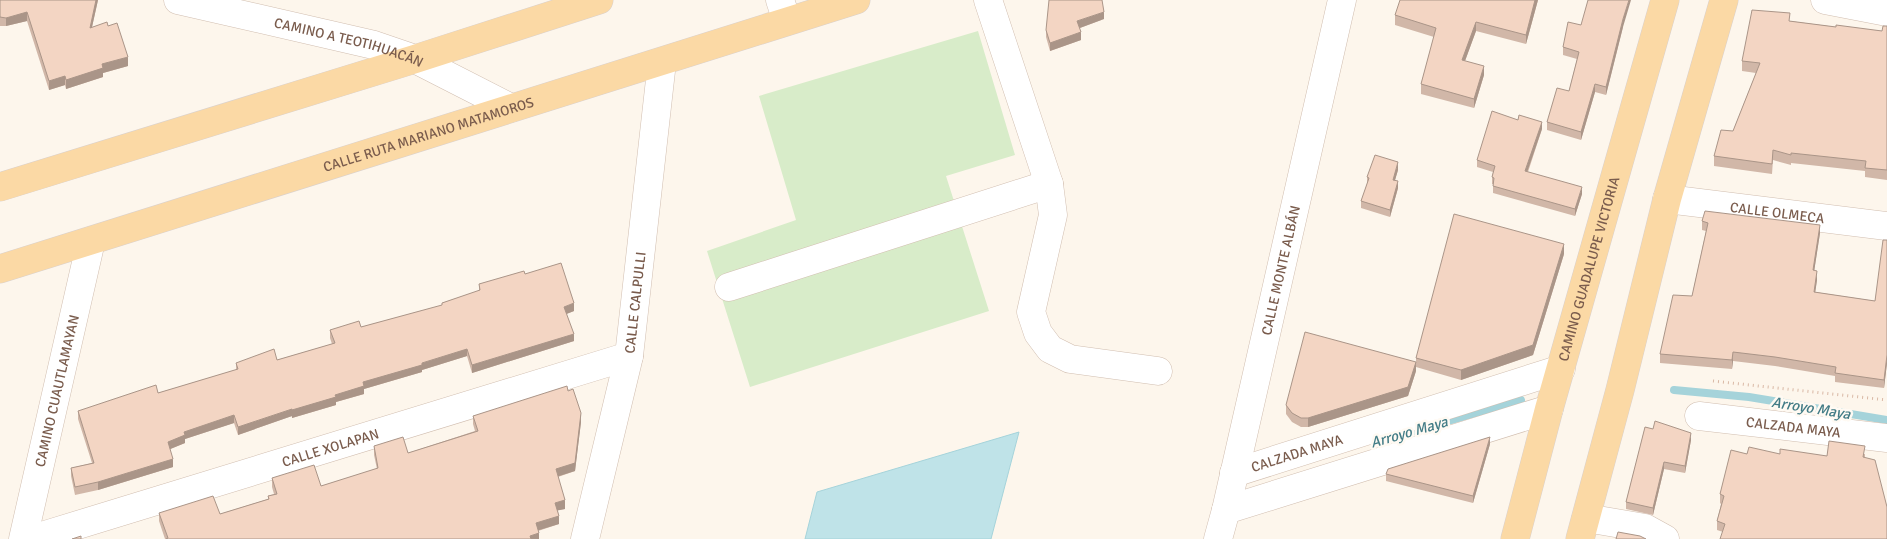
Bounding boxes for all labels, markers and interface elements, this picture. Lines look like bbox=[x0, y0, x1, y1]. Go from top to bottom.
street label: CAMINO A TEOTIHUACÁN bbox=[273, 14, 426, 70]
street label: CALLE RUTA MARIANO MATAMOROS bbox=[321, 93, 536, 175]
street label: CAMINO GUADALUPE VICTORIA bbox=[1554, 174, 1623, 363]
street label: CALLE OLMECA bbox=[1729, 198, 1826, 227]
street label: CALLE MONTE ALBÁN bbox=[1258, 204, 1304, 337]
street label: CALLE CALPULLI bbox=[621, 251, 649, 354]
street label: CAMINO CUAUTLAMAYAN bbox=[31, 313, 82, 469]
water label: Arroyo Maya bbox=[1770, 393, 1852, 423]
water label: Arroyo Maya bbox=[1368, 412, 1450, 452]
street label: CALZADA MAYA bbox=[1745, 413, 1842, 441]
street label: CALLE XOLAPAN bbox=[280, 425, 381, 470]
street label: CALZADA MAYA bbox=[1249, 430, 1345, 476]

